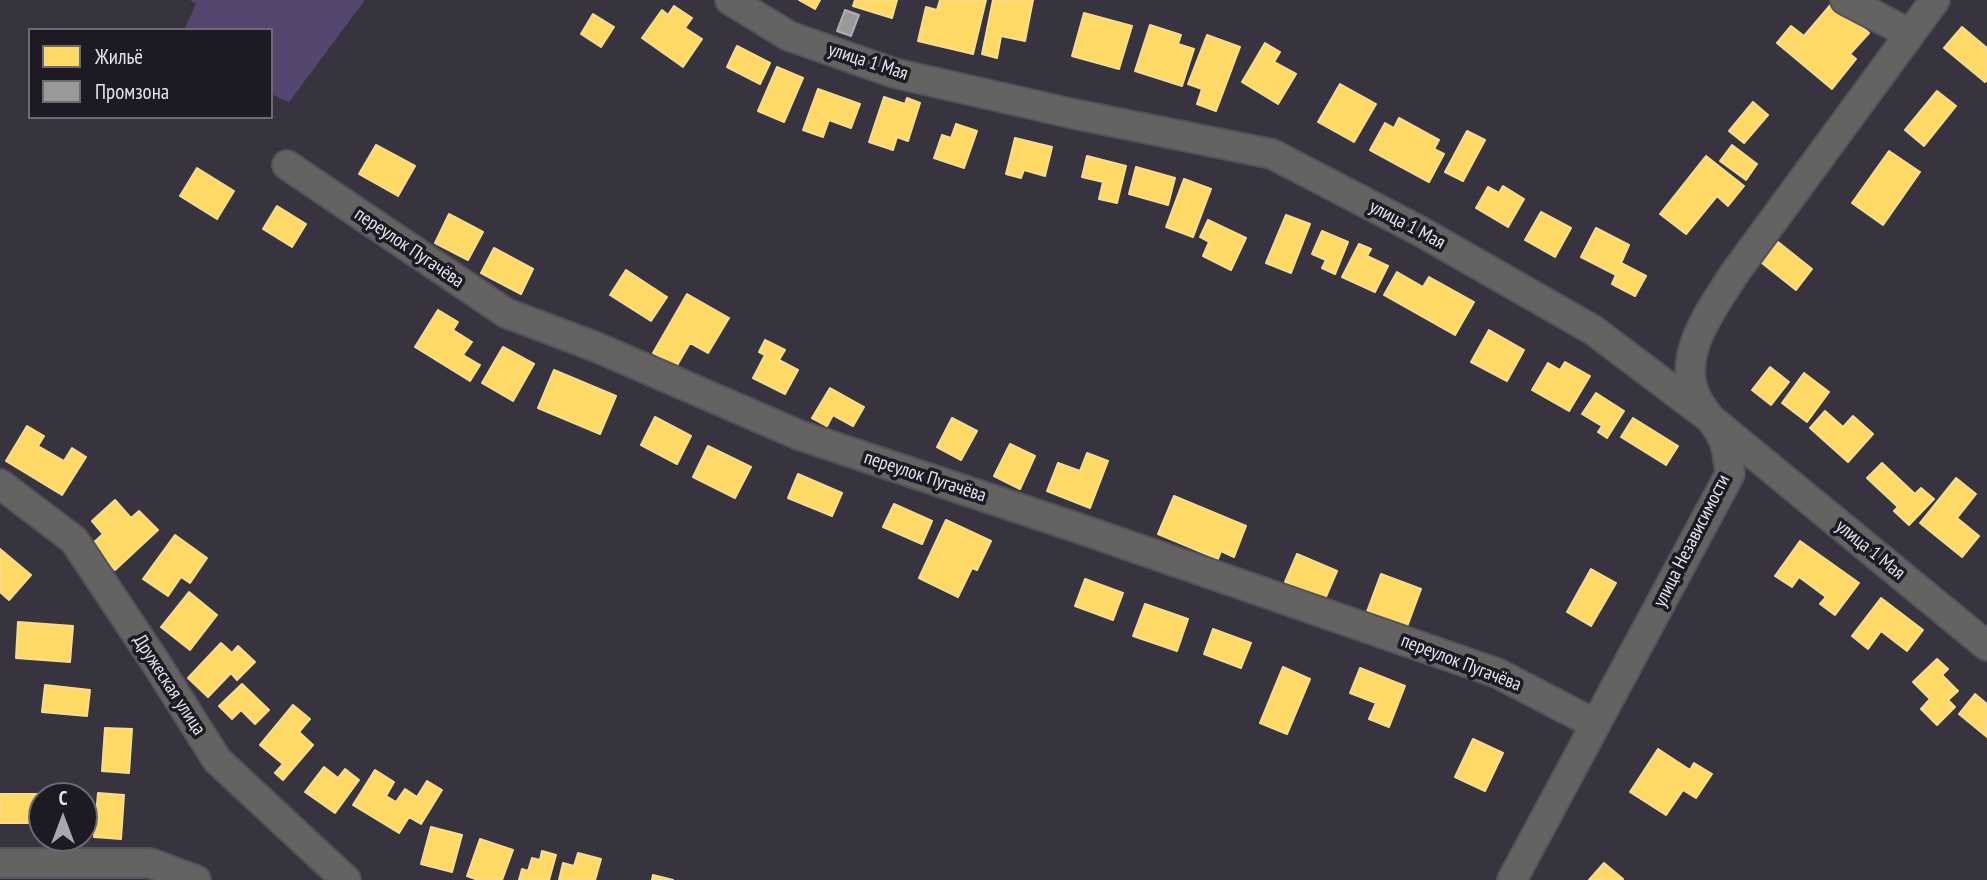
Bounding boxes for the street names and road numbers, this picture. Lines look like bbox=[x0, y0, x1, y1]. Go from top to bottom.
street label: улица 1 Мая bbox=[825, 38, 911, 86]
street label: улица 1 Мая bbox=[1365, 196, 1449, 254]
street label: переулок Пугачёва bbox=[350, 203, 468, 293]
street label: переулок Пугачёва bbox=[861, 447, 989, 507]
street label: улица Независимости bbox=[1649, 471, 1735, 611]
street label: улица 1 Мая bbox=[1831, 515, 1909, 585]
street label: Дружеская улица bbox=[128, 630, 210, 740]
street label: переулок Пугачёва bbox=[1398, 630, 1524, 696]

